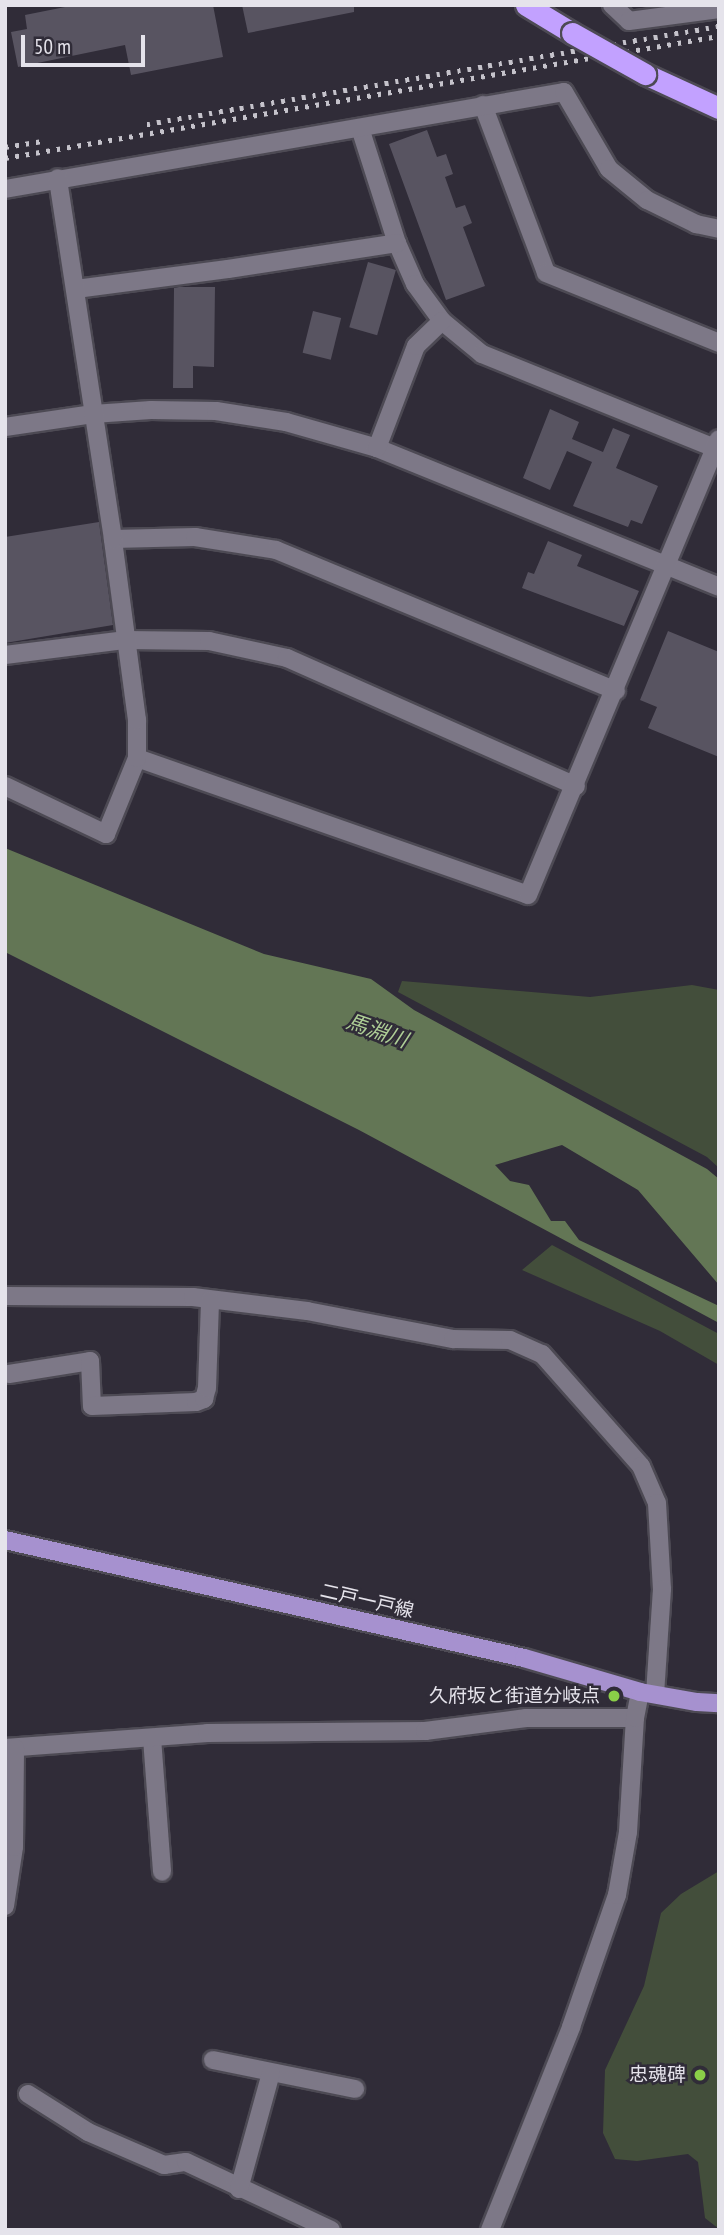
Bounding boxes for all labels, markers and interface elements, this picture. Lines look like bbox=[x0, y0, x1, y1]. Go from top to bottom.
scale bar bbox=[24, 21, 149, 65]
text: 50 m bbox=[34, 33, 71, 60]
water label: 馬淵川 bbox=[343, 1009, 411, 1053]
street label: 二戸一戸線 bbox=[318, 1579, 416, 1623]
place label: 久府坂と街道分岐点 bbox=[429, 1685, 600, 1707]
marker: 久府坂と街道分岐点 bbox=[606, 1688, 622, 1704]
place label: 忠魂碑 bbox=[629, 2064, 686, 2086]
marker: 忠魂碑 bbox=[692, 2067, 708, 2083]

